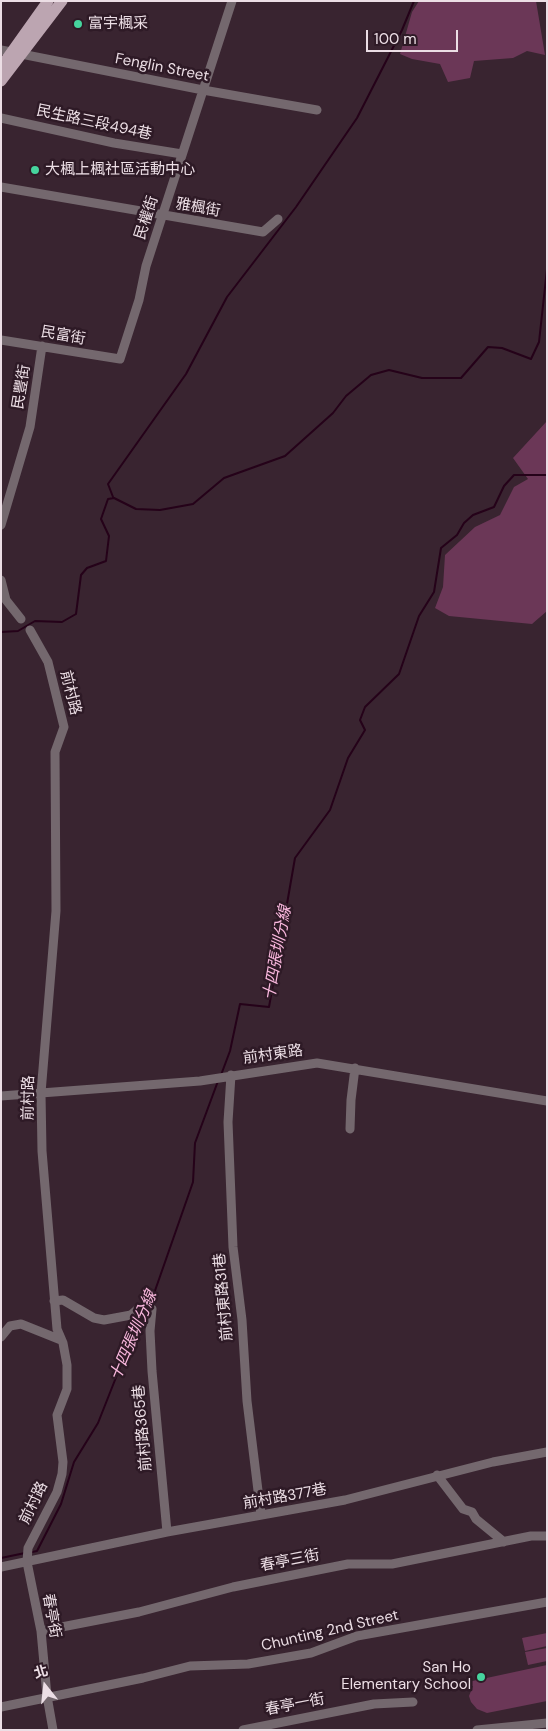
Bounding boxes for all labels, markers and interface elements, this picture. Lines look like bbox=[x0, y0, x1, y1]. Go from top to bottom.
place label: 富宇楓采 bbox=[88, 15, 148, 33]
marker: 富宇楓采 bbox=[72, 18, 84, 30]
scale bar bbox=[368, 20, 460, 52]
text: 100 m bbox=[374, 29, 417, 49]
street label: Fenglin Street bbox=[114, 50, 210, 86]
street label: 民生路三段494巷 bbox=[35, 102, 153, 144]
place label: 大楓上楓社區活動中心 bbox=[45, 161, 195, 179]
marker: 大楓上楓社區活動中心 bbox=[29, 164, 41, 176]
street label: 民權街 bbox=[131, 194, 163, 242]
street label: 雅楓街 bbox=[174, 195, 222, 221]
street label: 民富街 bbox=[39, 323, 87, 349]
street label: 民豐街 bbox=[10, 363, 34, 411]
street label: 前村路 bbox=[56, 669, 84, 717]
water label: 十四張圳分線 bbox=[260, 904, 296, 1002]
street label: 前村東路 bbox=[242, 1042, 304, 1068]
street label: 前村路 bbox=[20, 1075, 38, 1121]
street label: 前村東路31巷 bbox=[211, 1252, 237, 1342]
water label: 十四張圳分線 bbox=[106, 1288, 162, 1384]
street label: 前村路365巷 bbox=[130, 1384, 156, 1472]
street label: 前村路 bbox=[16, 1479, 52, 1527]
street label: 前村路377巷 bbox=[242, 1481, 328, 1513]
street label: 春亭三街 bbox=[259, 1546, 321, 1576]
street label: 春亭街 bbox=[38, 1592, 64, 1640]
street label: Chunting 2nd Street bbox=[260, 1606, 400, 1656]
place label: San Ho Elementary School bbox=[341, 1659, 471, 1694]
north arrow bbox=[20, 1661, 70, 1711]
text: 北 bbox=[32, 1661, 50, 1682]
marker: San Ho Elementary School bbox=[475, 1671, 487, 1683]
street label: 春亭一街 bbox=[264, 1690, 326, 1720]

